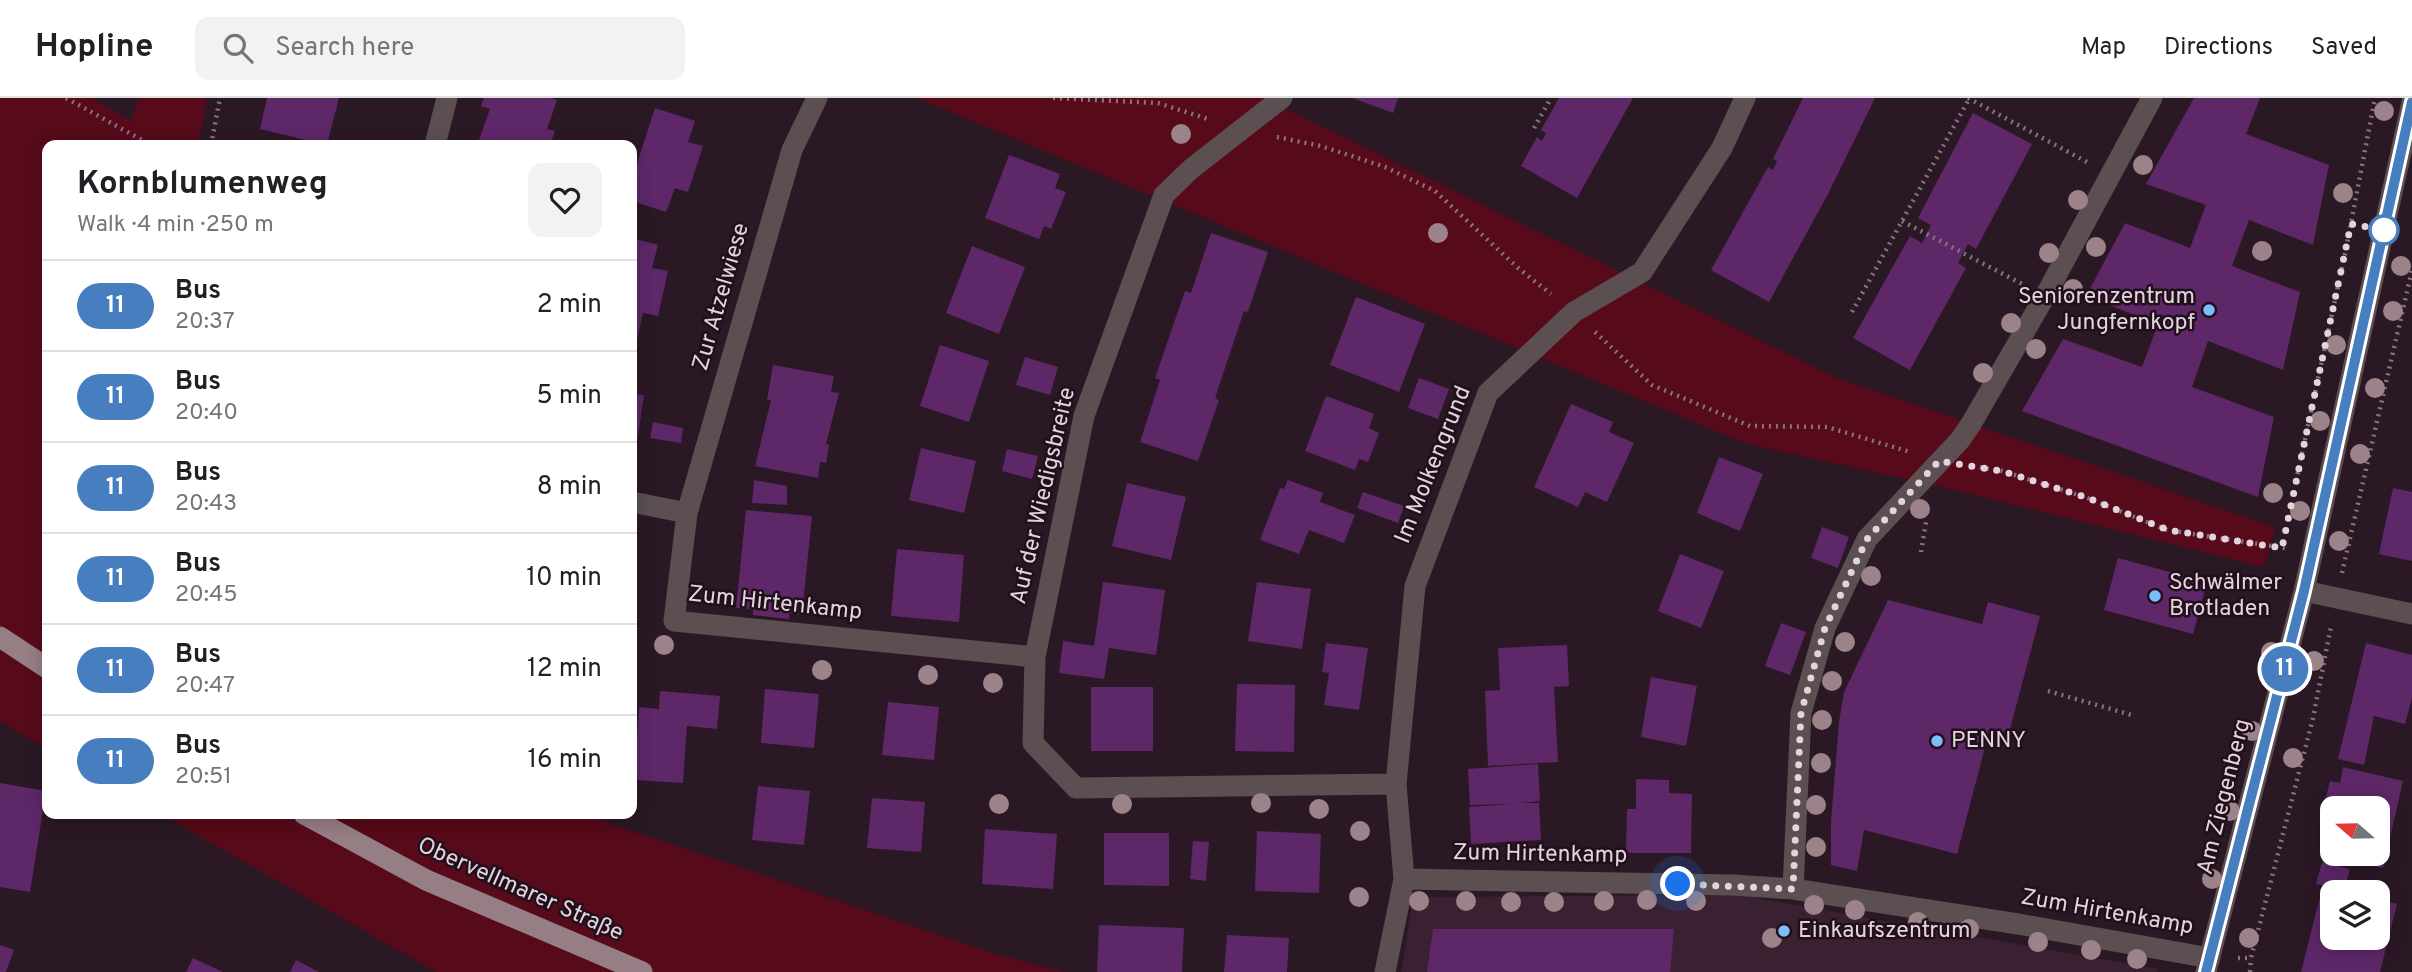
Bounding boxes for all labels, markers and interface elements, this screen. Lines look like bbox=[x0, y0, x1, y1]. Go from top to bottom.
search box bbox=[195, 17, 685, 80]
text: Hopline bbox=[35, 27, 153, 69]
icon: search bbox=[219, 29, 257, 67]
text: Search here bbox=[275, 32, 414, 65]
text: Map bbox=[2081, 33, 2126, 63]
text: Directions bbox=[2164, 33, 2273, 63]
text: Saved bbox=[2311, 33, 2377, 63]
button: heart bbox=[528, 163, 602, 237]
text: Kornblumenweg bbox=[77, 164, 328, 206]
text: Walk · 4 min · 250 m bbox=[77, 211, 274, 240]
unlabelled marker bbox=[2369, 215, 2399, 245]
street label: Zur Atzelwiese bbox=[687, 220, 757, 374]
text: Bus bbox=[175, 275, 221, 308]
place label: Seniorenzentrum Jungfernkopf bbox=[2018, 283, 2195, 338]
text: 2 min bbox=[537, 289, 602, 322]
text: 11 bbox=[106, 291, 125, 321]
marker: Seniorenzentrum Jungfernkopf bbox=[2201, 302, 2217, 318]
text: 20:37 bbox=[175, 308, 235, 337]
text: Bus bbox=[175, 366, 221, 399]
text: 5 min bbox=[536, 380, 602, 413]
text: 11 bbox=[106, 382, 125, 412]
street label: Im Molkengrund bbox=[1389, 382, 1479, 548]
street label: Auf der Wiedigsbreite bbox=[1005, 385, 1083, 607]
text: 20:40 bbox=[175, 399, 238, 428]
text: Bus bbox=[175, 457, 221, 490]
text: 8 min bbox=[537, 471, 602, 504]
text: 11 bbox=[106, 473, 125, 503]
text: 20:43 bbox=[175, 490, 237, 519]
text: Bus bbox=[175, 548, 221, 581]
text: 10 min bbox=[526, 562, 602, 595]
text: 11 bbox=[106, 564, 125, 594]
place label: Schwälmer Brotladen bbox=[2169, 569, 2282, 624]
street label: Zum Hirtenkamp bbox=[687, 580, 863, 628]
text: 20:45 bbox=[175, 581, 238, 610]
marker: Schwälmer Brotladen bbox=[2147, 588, 2163, 604]
text: Bus bbox=[175, 639, 221, 672]
line badge: 11 bbox=[2254, 646, 2316, 692]
text: 12 min bbox=[527, 653, 602, 686]
text: 11 bbox=[2275, 654, 2295, 684]
text: 11 bbox=[106, 655, 125, 685]
text: 20:47 bbox=[175, 672, 235, 701]
street label: Am Ziegenberg bbox=[2192, 716, 2258, 878]
place label: PENNY bbox=[1951, 727, 2026, 756]
text: Bus bbox=[175, 730, 221, 763]
marker: PENNY bbox=[1929, 733, 1945, 749]
text: 16 min bbox=[527, 744, 602, 777]
text: 11 bbox=[106, 746, 125, 776]
text: 20:51 bbox=[175, 763, 232, 792]
north arrow bbox=[2320, 796, 2390, 866]
map controls bbox=[2320, 796, 2390, 950]
street label: Obervellmarer Straße bbox=[413, 832, 627, 948]
street label: Zum Hirtenkamp bbox=[1452, 839, 1628, 871]
your location bbox=[1660, 866, 1695, 901]
button: layers bbox=[2320, 880, 2390, 950]
street label: Zum Hirtenkamp bbox=[2018, 884, 2196, 942]
place label: Einkaufszentrum bbox=[1798, 917, 1971, 946]
marker: Einkaufszentrum bbox=[1776, 923, 1792, 939]

